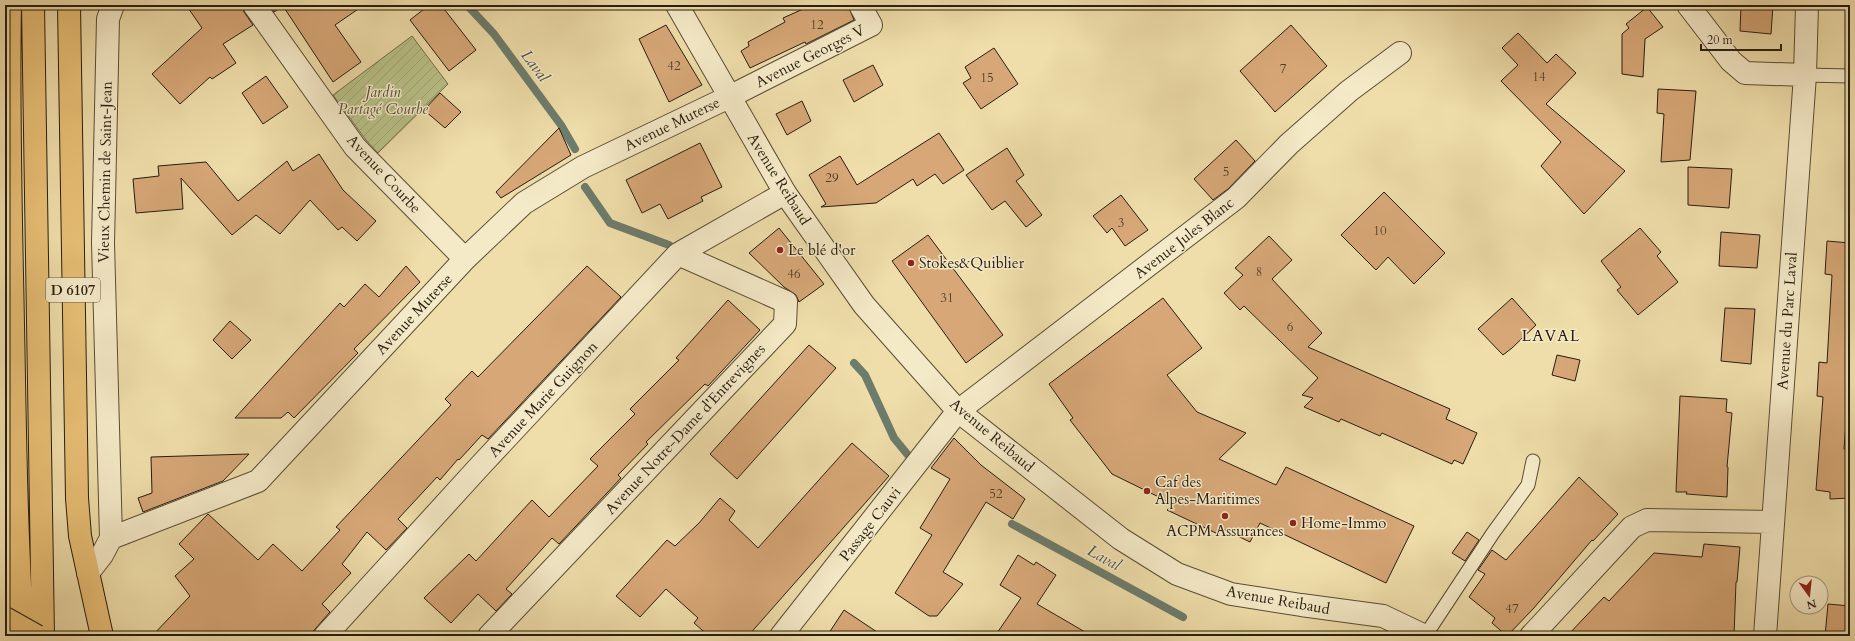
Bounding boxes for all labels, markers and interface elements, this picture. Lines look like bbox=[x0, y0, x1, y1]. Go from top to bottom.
house number: 12 bbox=[810, 16, 824, 34]
street label: Avenue Georges V bbox=[752, 20, 868, 92]
scale bar bbox=[1701, 26, 1781, 52]
text: 20 m bbox=[1707, 32, 1734, 48]
water label: Laval bbox=[516, 45, 555, 87]
house number: 42 bbox=[667, 57, 681, 75]
house number: 7 bbox=[1280, 60, 1287, 78]
house number: 14 bbox=[1532, 68, 1546, 86]
house number: 15 bbox=[980, 69, 994, 87]
street label: Vieux Chemin de Saint-Jean bbox=[93, 81, 117, 263]
park label: Jardin Partagé Courbe bbox=[338, 82, 428, 119]
street label: Avenue Muterse bbox=[621, 92, 723, 156]
street label: Avenue Reibaud bbox=[743, 129, 815, 229]
street label: Avenue Courbe bbox=[342, 130, 426, 218]
house number: 5 bbox=[1223, 163, 1229, 181]
house number: 29 bbox=[825, 169, 839, 187]
street label: Avenue Jules Blanc bbox=[1130, 193, 1238, 283]
house number: 3 bbox=[1118, 214, 1124, 232]
house number: 10 bbox=[1373, 222, 1387, 240]
place label: Le blé d'or bbox=[788, 240, 856, 260]
marker: Le blé d'or bbox=[775, 245, 785, 255]
street label: Avenue du Parc Laval bbox=[1772, 251, 1802, 391]
place label: Stokes&Quiblier bbox=[919, 253, 1025, 273]
marker: Stokes&Quiblier bbox=[906, 258, 916, 268]
house number: 8 bbox=[1256, 263, 1262, 281]
house number: 46 bbox=[787, 265, 801, 283]
street label: Avenue Muterse bbox=[371, 269, 457, 359]
road number: D 6107 bbox=[46, 278, 100, 302]
house number: 31 bbox=[940, 289, 954, 307]
house number: 6 bbox=[1287, 318, 1294, 336]
district label: LAVAL bbox=[1522, 325, 1580, 347]
street label: Avenue Marie Guignon bbox=[484, 336, 602, 461]
street label: Avenue Notre-Dame d'Entrevignes bbox=[601, 339, 769, 519]
street label: Avenue Reibaud bbox=[945, 394, 1039, 476]
place label: Caf des Alpes-Maritimes bbox=[1155, 472, 1260, 509]
street label: Passage Cauvi bbox=[835, 483, 905, 565]
house number: 52 bbox=[989, 485, 1003, 503]
marker: Caf des Alpes-Maritimes bbox=[1142, 486, 1152, 496]
marker: ACPM Assurances bbox=[1220, 511, 1230, 521]
place label: Home-Immo bbox=[1301, 513, 1386, 533]
marker: Home-Immo bbox=[1288, 518, 1298, 528]
place label: ACPM Assurances bbox=[1166, 521, 1284, 541]
water label: Laval bbox=[1083, 540, 1125, 576]
north arrow bbox=[1789, 575, 1829, 615]
street label: Avenue Reibaud bbox=[1225, 581, 1331, 619]
text: N bbox=[1804, 596, 1818, 613]
house number: 47 bbox=[1505, 600, 1519, 618]

